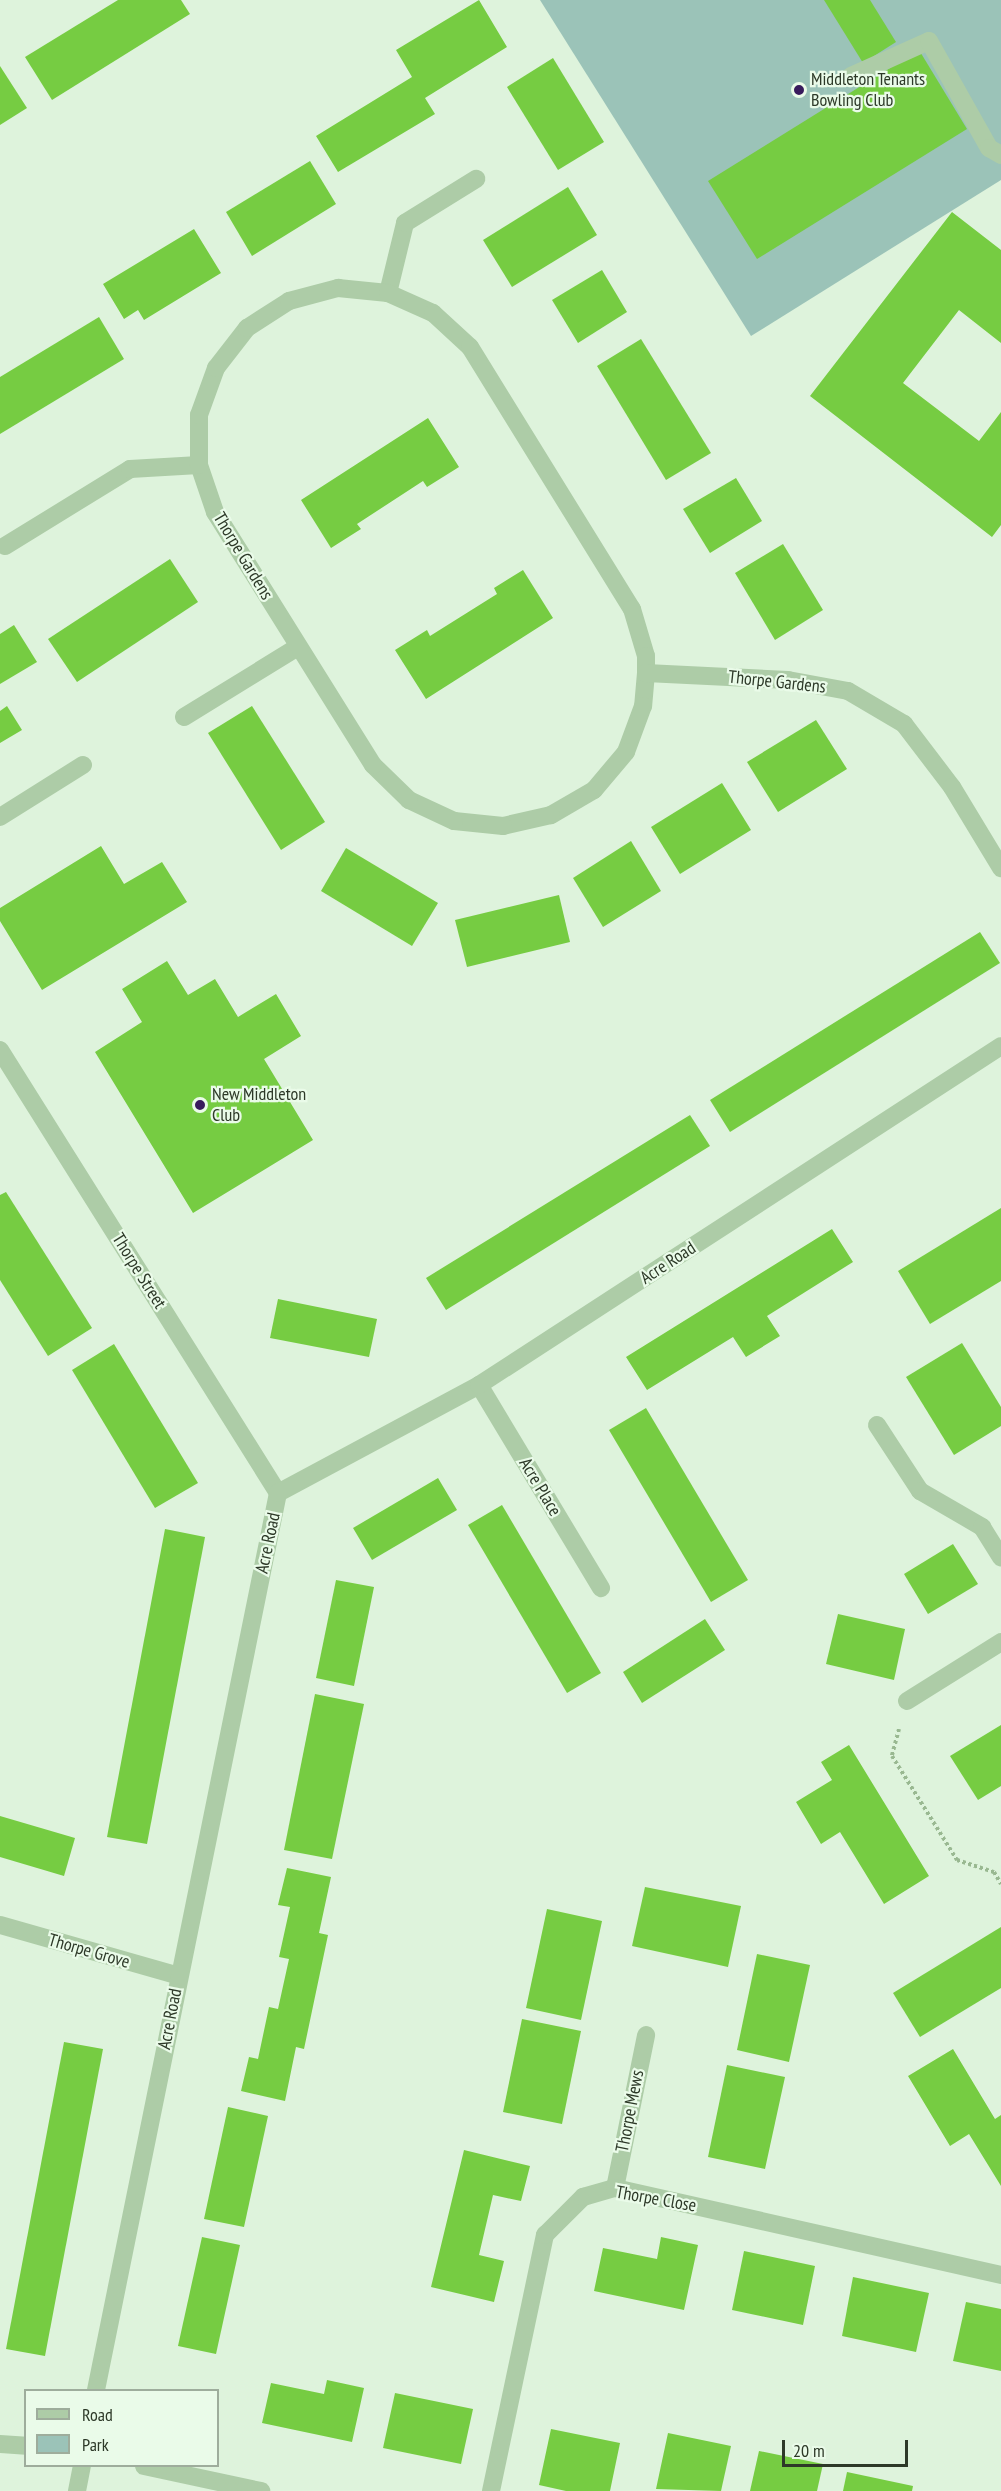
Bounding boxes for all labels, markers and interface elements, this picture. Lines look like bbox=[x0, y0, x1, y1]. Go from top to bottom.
place label: Middleton Tenants Bowling Club bbox=[811, 69, 926, 112]
marker: Middleton Tenants Bowling Club bbox=[792, 83, 806, 97]
street label: Thorpe Gardens bbox=[209, 508, 277, 604]
street label: Thorpe Gardens bbox=[727, 666, 827, 698]
place label: New Middleton Club bbox=[212, 1084, 306, 1126]
marker: New Middleton Club bbox=[193, 1098, 207, 1112]
street label: Thorpe Street bbox=[107, 1229, 171, 1313]
street label: Acre Road bbox=[636, 1237, 700, 1289]
street label: Acre Place bbox=[514, 1454, 566, 1520]
street label: Acre Road bbox=[251, 1511, 285, 1575]
street label: Thorpe Grove bbox=[46, 1929, 132, 1973]
street label: Acre Road bbox=[154, 1987, 186, 2051]
street label: Thorpe Mews bbox=[611, 2068, 649, 2154]
street label: Thorpe Close bbox=[614, 2181, 698, 2217]
legend bbox=[24, 2389, 219, 2467]
text: Road bbox=[82, 2403, 113, 2426]
scale bar bbox=[785, 2428, 911, 2466]
text: Park bbox=[82, 2433, 109, 2456]
text: 20 m bbox=[793, 2439, 825, 2462]

